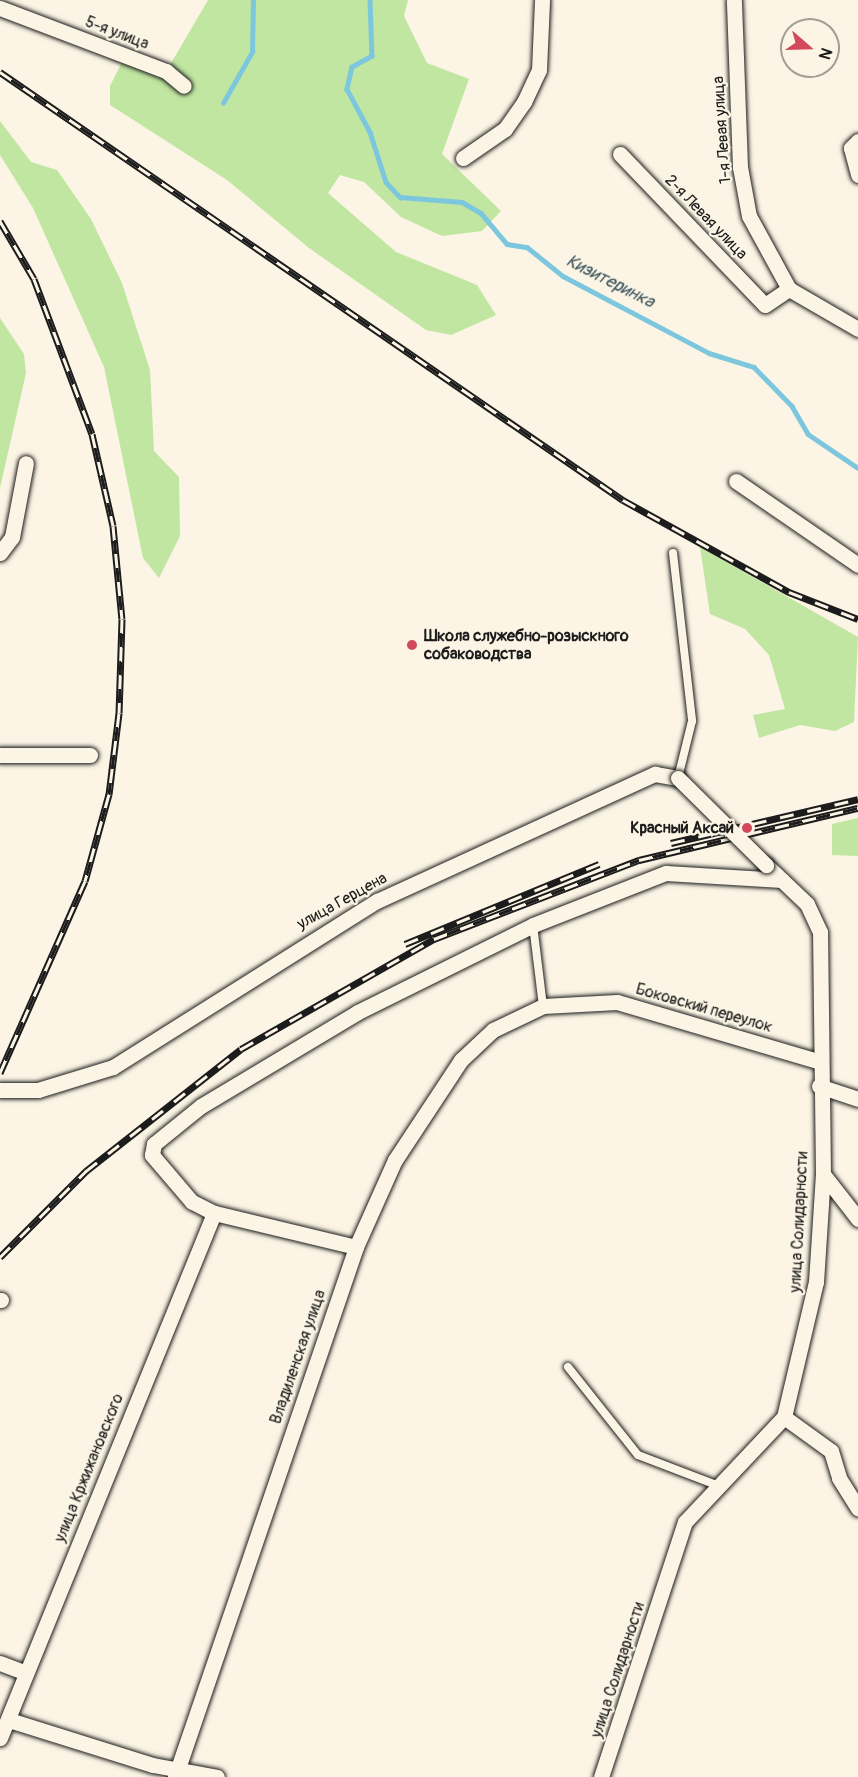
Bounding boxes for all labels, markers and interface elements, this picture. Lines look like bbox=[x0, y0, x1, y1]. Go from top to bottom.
street label: 5-я улица bbox=[83, 12, 151, 54]
north arrow bbox=[780, 18, 840, 78]
text: N bbox=[814, 45, 836, 62]
street label: 1-я Левая улица bbox=[709, 76, 735, 184]
street label: 2-я Левая улица bbox=[661, 171, 751, 263]
water label: Кизитеринка bbox=[562, 251, 658, 313]
place label: Школа служебно-розыскного собаководства bbox=[424, 626, 628, 664]
marker: Школа служебно-розыскного собаководства bbox=[405, 638, 419, 652]
place label: Красный Аксай bbox=[630, 818, 734, 838]
marker: Красный Аксай bbox=[738, 819, 756, 837]
street label: улица Герцена bbox=[294, 868, 390, 934]
street label: Боковский переулок bbox=[634, 979, 774, 1037]
street label: улица Солидарности bbox=[786, 1151, 812, 1293]
street label: Владиленская улица bbox=[266, 1287, 330, 1427]
street label: улица Кржижановского bbox=[50, 1391, 128, 1545]
street label: улица Солидарности bbox=[587, 1600, 649, 1740]

